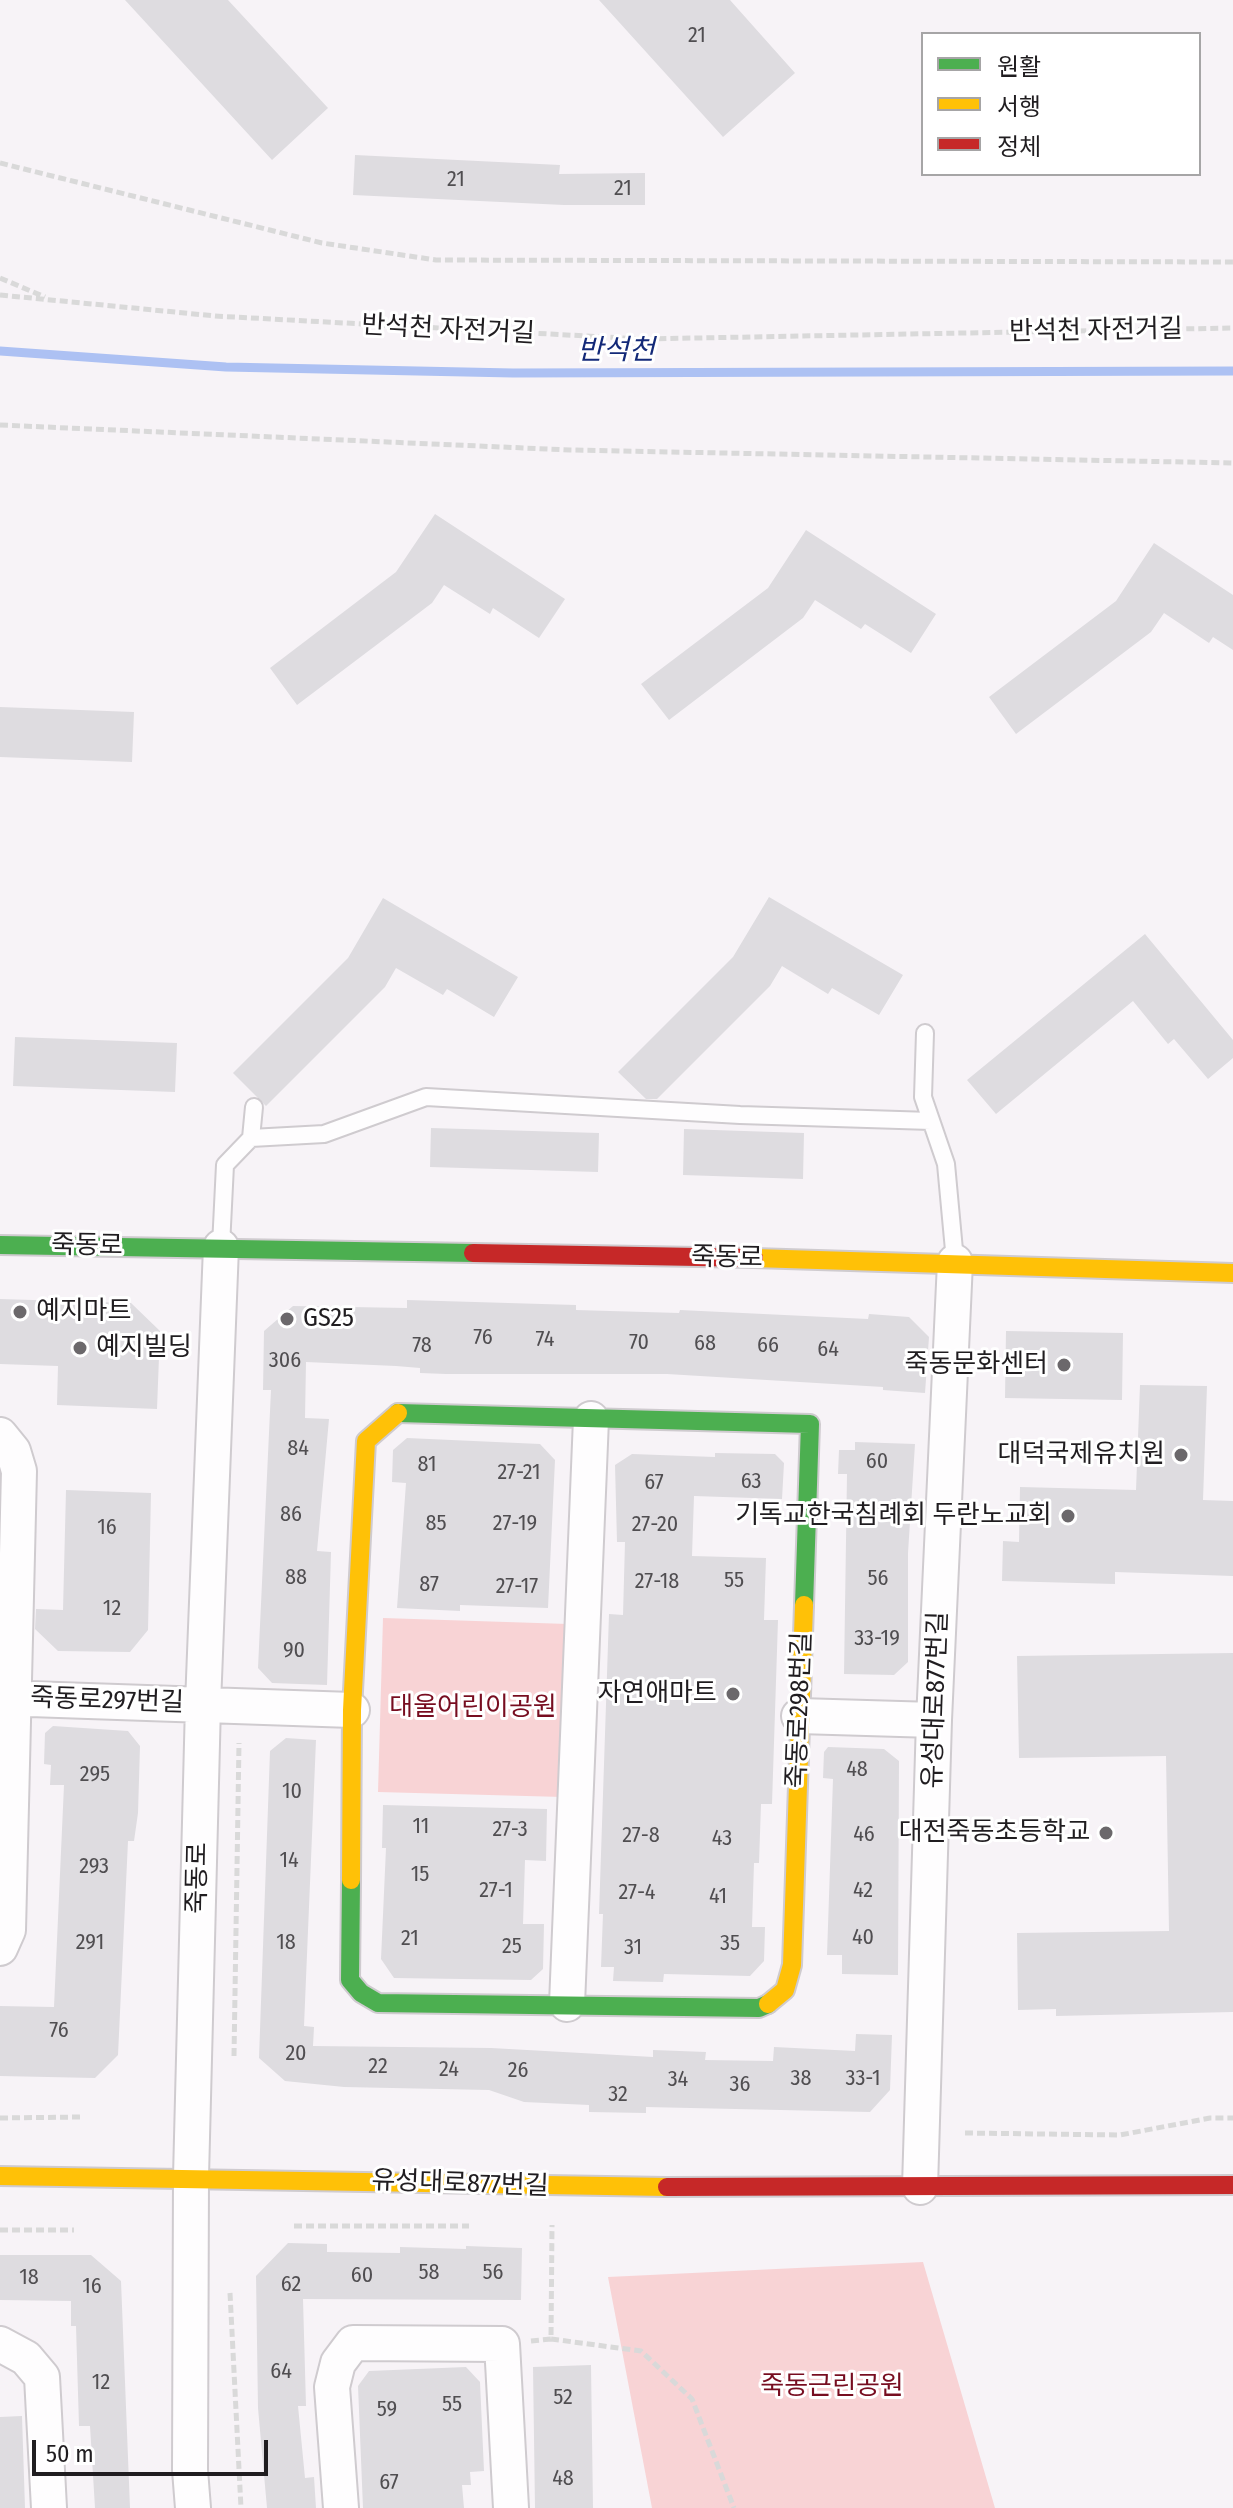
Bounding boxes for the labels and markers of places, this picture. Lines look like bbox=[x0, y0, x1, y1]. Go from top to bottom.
place label: 예지마트 bbox=[36, 1296, 132, 1328]
marker: 예지마트 bbox=[11, 1303, 29, 1321]
place label: GS25 bbox=[303, 1303, 354, 1335]
marker: GS25 bbox=[278, 1310, 296, 1328]
place label: 예지빌딩 bbox=[96, 1332, 192, 1364]
marker: 예지빌딩 bbox=[71, 1339, 89, 1357]
place label: 죽동문화센터 bbox=[904, 1349, 1048, 1381]
marker: 죽동문화센터 bbox=[1055, 1356, 1073, 1374]
place label: 대덕국제유치원 bbox=[998, 1439, 1165, 1471]
marker: 대덕국제유치원 bbox=[1172, 1446, 1190, 1464]
place label: 기독교한국침례회 두란노교회 bbox=[735, 1500, 1052, 1532]
marker: 기독교한국침례회 두란노교회 bbox=[1059, 1507, 1077, 1525]
place label: 자연애마트 bbox=[597, 1678, 717, 1710]
marker: 자연애마트 bbox=[724, 1685, 742, 1703]
place label: 대전죽동초등학교 bbox=[899, 1817, 1090, 1849]
marker: 대전죽동초등학교 bbox=[1097, 1824, 1115, 1842]

